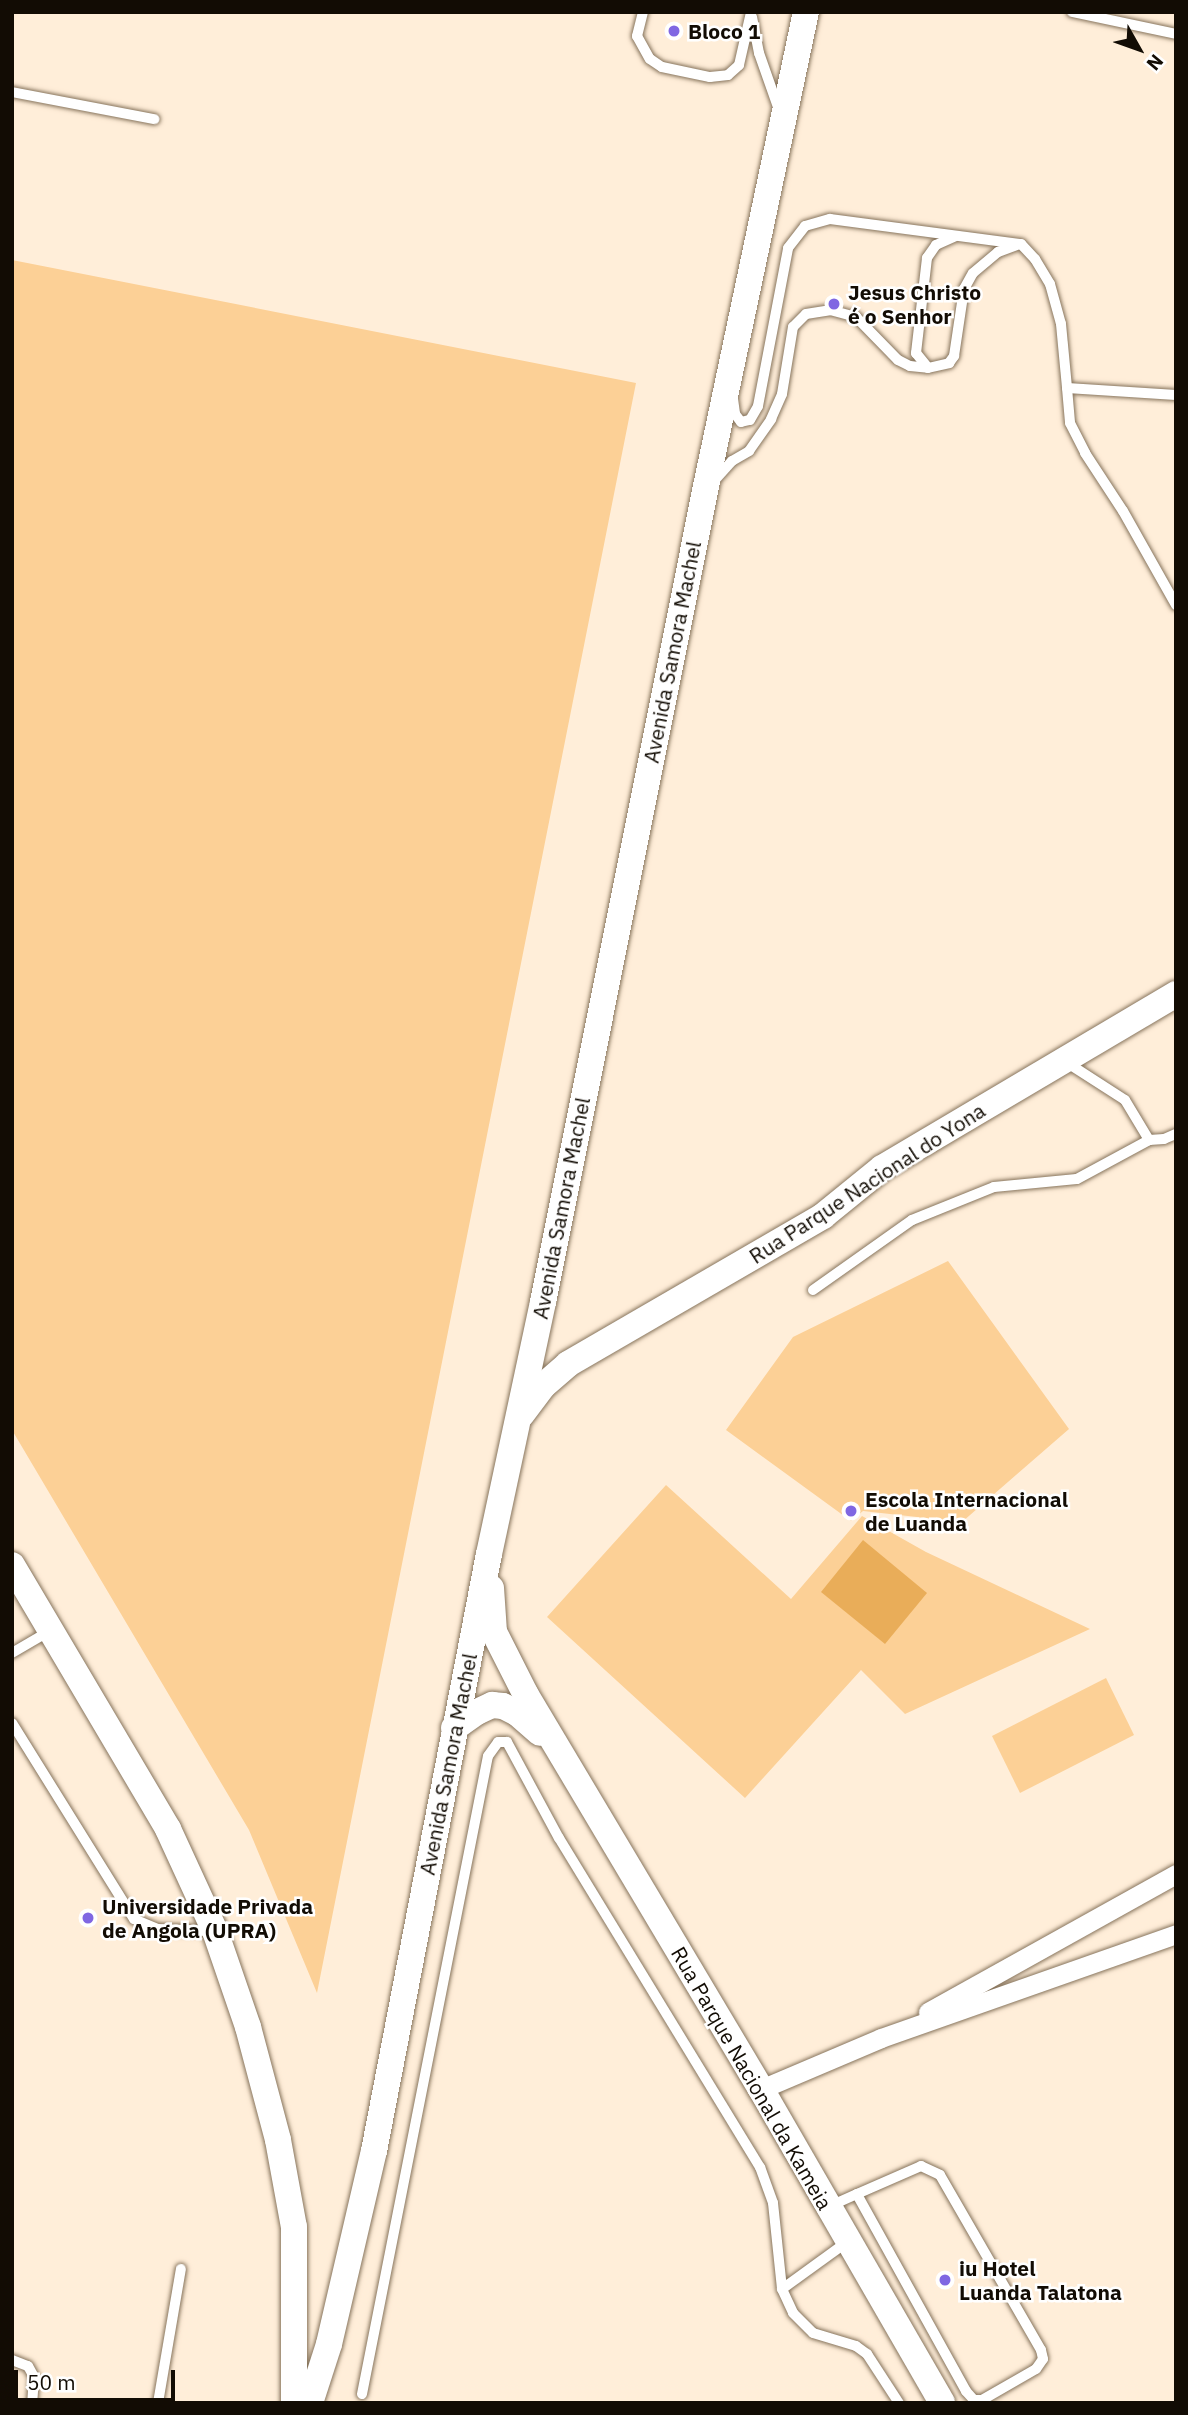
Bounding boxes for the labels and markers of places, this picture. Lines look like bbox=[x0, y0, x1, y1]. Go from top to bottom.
place label: Bloco 1 bbox=[688, 18, 760, 44]
marker: Bloco 1 bbox=[666, 23, 682, 39]
place label: Jesus Christo é o Senhor bbox=[848, 279, 981, 329]
marker: Jesus Christo é o Senhor bbox=[826, 296, 842, 312]
place label: Escola Internacional de Luanda bbox=[865, 1486, 1068, 1536]
marker: Escola Internacional de Luanda bbox=[843, 1503, 859, 1519]
place label: Universidade Privada de Angola (UPRA) bbox=[102, 1893, 313, 1943]
marker: Universidade Privada de Angola (UPRA) bbox=[80, 1910, 96, 1926]
place label: iu Hotel Luanda Talatona bbox=[959, 2255, 1122, 2305]
marker: iu Hotel Luanda Talatona bbox=[937, 2272, 953, 2288]

